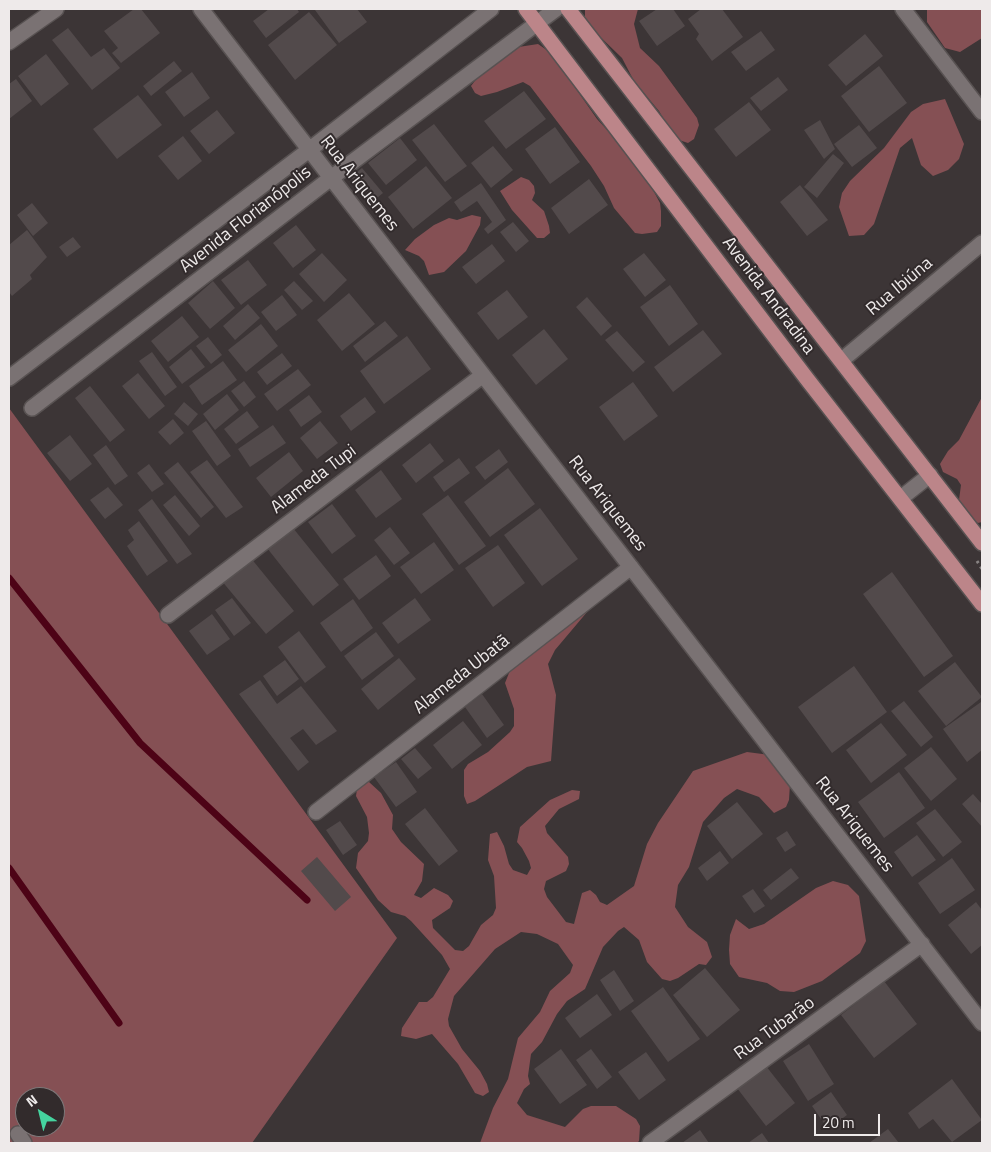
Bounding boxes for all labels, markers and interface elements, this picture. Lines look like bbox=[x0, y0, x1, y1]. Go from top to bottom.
street label: Rua Ariquemes bbox=[315, 132, 403, 236]
street label: Avenida Florianópolis bbox=[176, 162, 316, 278]
street label: Avenida Andradina bbox=[717, 233, 819, 359]
street label: Rua Ibiúna bbox=[863, 253, 937, 321]
street label: Alameda Tupi bbox=[267, 441, 361, 519]
street label: Rua Ariquemes bbox=[563, 452, 651, 556]
street label: Alameda Ubatã bbox=[410, 631, 514, 719]
street label: Rua Ariquemes bbox=[810, 773, 898, 877]
street label: Rua Tubarão bbox=[731, 993, 819, 1065]
north arrow bbox=[15, 1087, 65, 1137]
text: N bbox=[21, 1089, 42, 1112]
scale bar bbox=[816, 1104, 882, 1136]
text: 20 m bbox=[822, 1111, 855, 1134]

